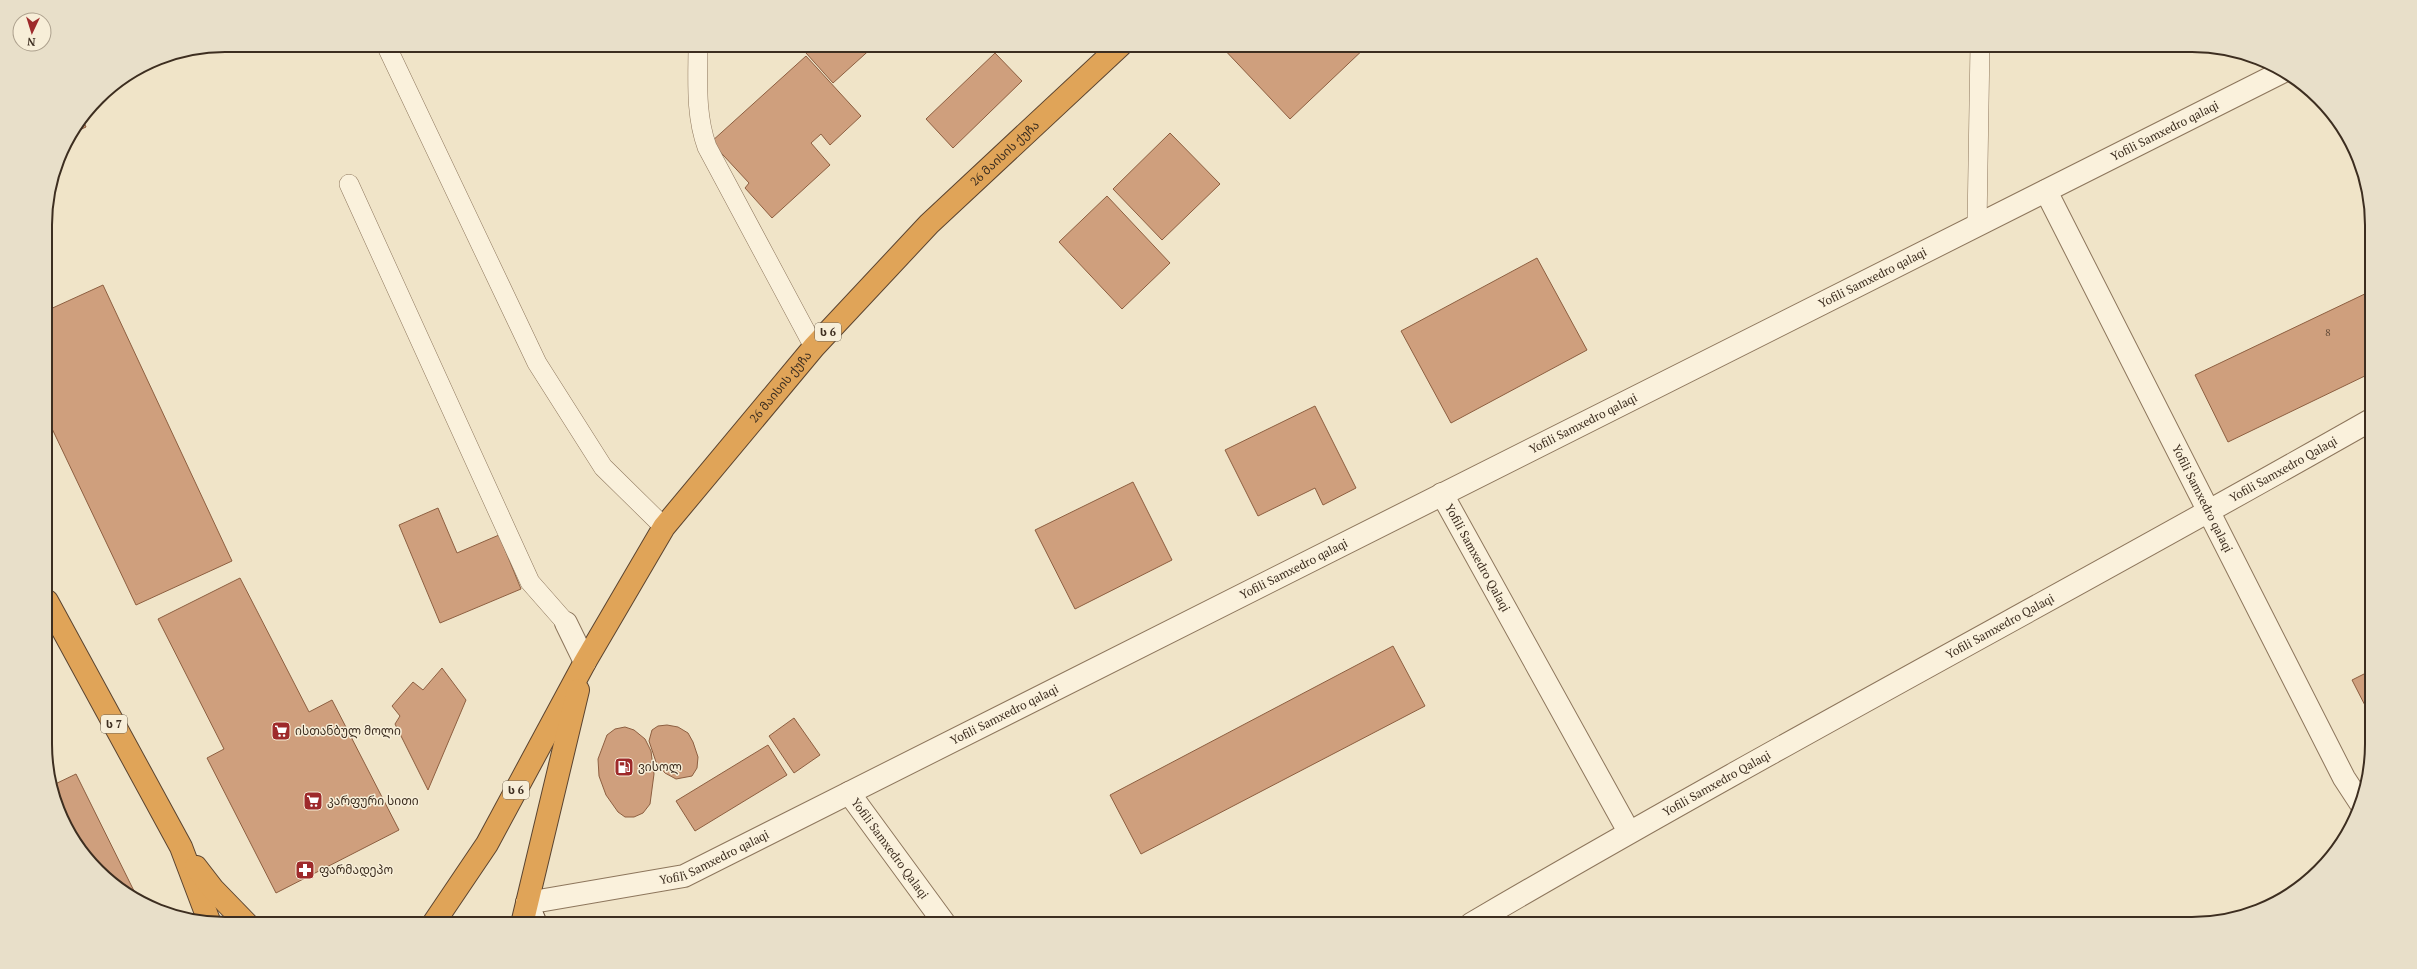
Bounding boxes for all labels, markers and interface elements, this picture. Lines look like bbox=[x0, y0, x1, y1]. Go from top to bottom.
north arrow bbox=[12, 12, 52, 52]
text: N bbox=[26, 35, 36, 49]
street label: Yofili Samxedro qalaqi bbox=[2108, 97, 2221, 164]
street label: 26 მაისის ქუჩა bbox=[967, 117, 1042, 189]
street label: Yofili Samxedro qalaqi bbox=[1816, 244, 1929, 311]
road number: ს 6 bbox=[815, 323, 841, 341]
house number: 8 bbox=[2325, 326, 2331, 339]
street label: 26 მაისის ქუჩა bbox=[746, 348, 815, 426]
street label: Yofili Samxedro qalaqi bbox=[1527, 389, 1640, 457]
street label: Yofili Samxedro Qalaqi bbox=[2227, 433, 2340, 505]
street label: Yofili Samxedro qalaqi bbox=[2169, 442, 2236, 555]
street label: Yofili Samxedro Qalaqi bbox=[1442, 501, 1514, 615]
street label: Yofili Samxedro qalaqi bbox=[1237, 535, 1351, 602]
street label: Yofili Samxedro Qalaqi bbox=[1943, 590, 2057, 662]
street label: Yofili Samxedro qalaqi bbox=[948, 681, 1061, 748]
road number: ს 7 bbox=[101, 715, 127, 733]
supermarket icon: ისთანბულ მოლი bbox=[270, 720, 292, 742]
place label: ისთანბულ მოლი bbox=[295, 723, 401, 739]
street label: Yofili Samxedro Qalaqi bbox=[1660, 747, 1773, 819]
fuel station icon: ვისოლ bbox=[613, 756, 635, 778]
place label: ვისოლ bbox=[638, 759, 682, 775]
road number: ს 6 bbox=[503, 781, 529, 799]
supermarket icon: კარფური სითი bbox=[302, 790, 324, 812]
place label: კარფური სითი bbox=[327, 793, 419, 808]
street label: Yofili Samxedro Qalaqi bbox=[848, 795, 932, 902]
street label: Yofili Samxedro qalaqi bbox=[658, 826, 772, 887]
pharmacy icon: ფარმადეპო bbox=[294, 859, 316, 881]
place label: ფარმადეპო bbox=[319, 862, 393, 878]

